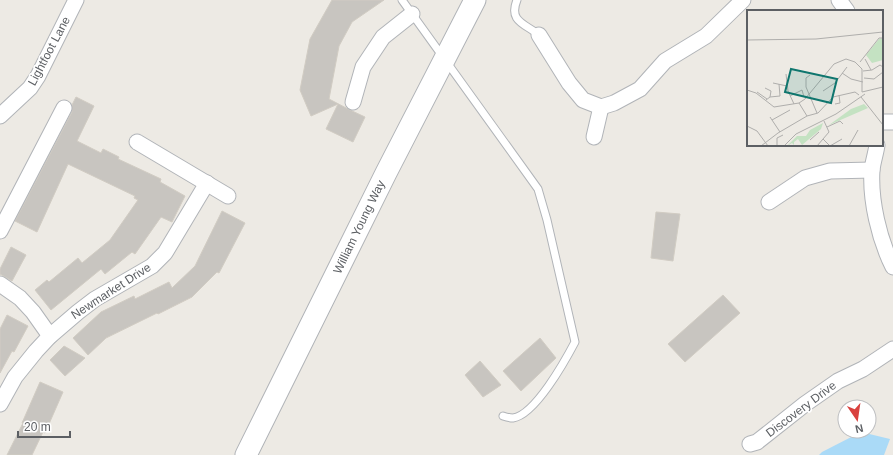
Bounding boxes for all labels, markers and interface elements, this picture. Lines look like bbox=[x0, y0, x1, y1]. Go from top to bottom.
inset map bbox=[747, 10, 883, 146]
street label: Lightfoot Lane bbox=[25, 14, 73, 88]
street label: William Young Way bbox=[330, 178, 388, 276]
street label: Newmarket Drive bbox=[69, 260, 154, 322]
street label: Discovery Drive bbox=[763, 378, 839, 440]
north arrow bbox=[837, 399, 877, 439]
scale bar bbox=[18, 413, 70, 439]
text: 20 m bbox=[24, 420, 51, 434]
text: N bbox=[854, 422, 864, 435]

